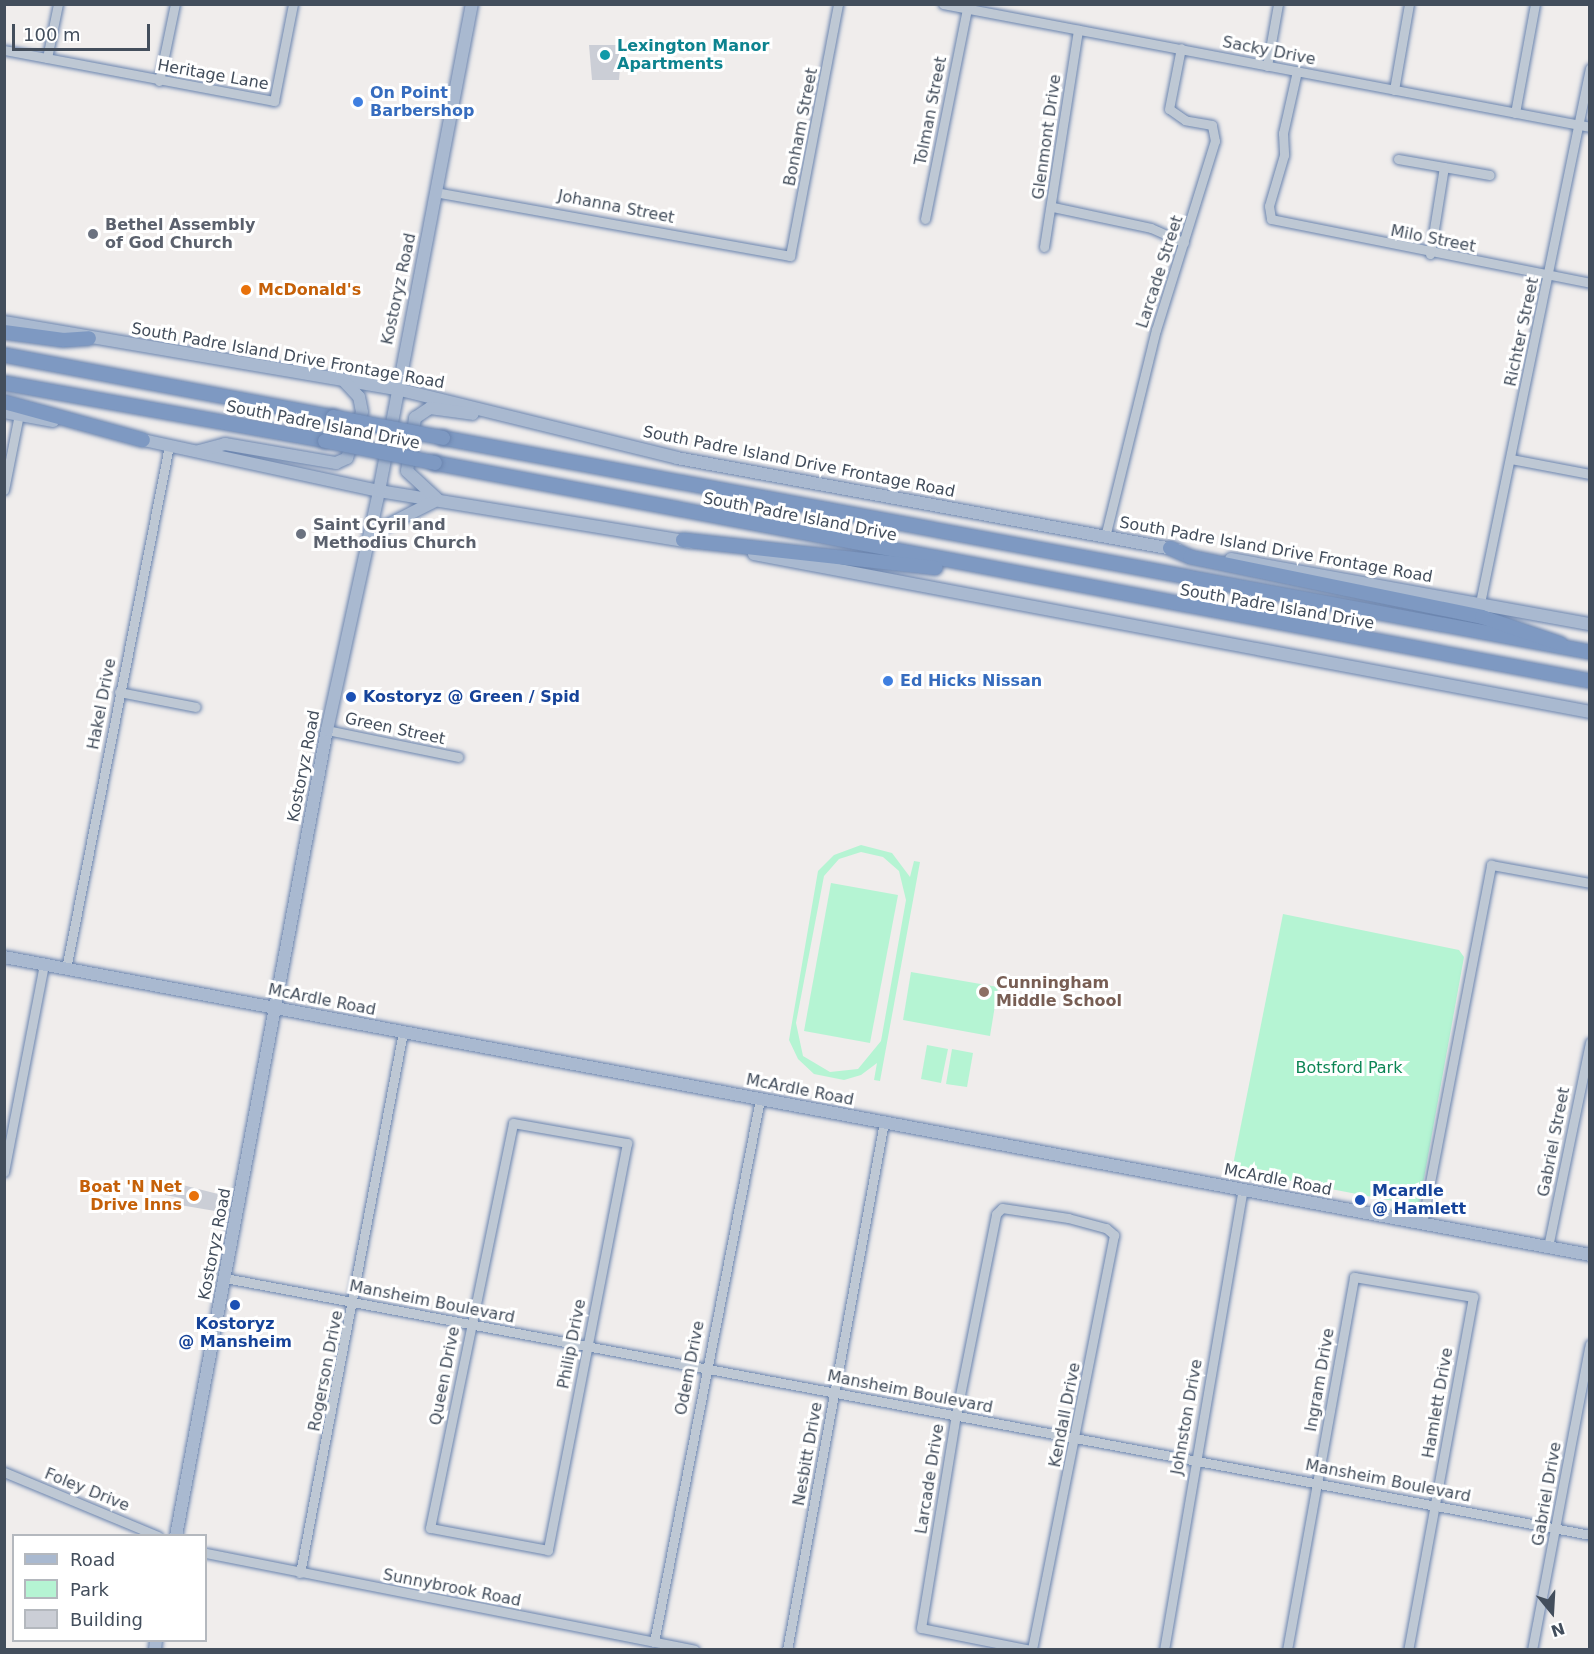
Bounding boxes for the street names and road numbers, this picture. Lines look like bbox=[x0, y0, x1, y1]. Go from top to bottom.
street label: Sacky Drive bbox=[1221, 33, 1317, 69]
street label: Tolman Street bbox=[911, 55, 951, 167]
street label: Heritage Lane bbox=[156, 56, 270, 94]
street label: Bonham Street bbox=[780, 66, 822, 188]
street label: Glenmont Drive bbox=[1029, 73, 1065, 201]
street label: Johanna Street bbox=[556, 186, 676, 228]
street label: Larcade Street bbox=[1133, 213, 1187, 331]
street label: Milo Street bbox=[1389, 221, 1477, 257]
street label: Kostoryz Road bbox=[378, 231, 420, 347]
street label: Richter Street bbox=[1501, 276, 1543, 388]
street label: South Padre Island Drive Frontage Road bbox=[130, 319, 446, 393]
street label: South Padre Island Drive bbox=[224, 397, 422, 453]
street label: South Padre Island Drive Frontage Road bbox=[641, 422, 957, 502]
street label: South Padre Island Drive bbox=[701, 489, 899, 545]
street label: South Padre Island Drive Frontage Road bbox=[1118, 513, 1434, 587]
street label: South Padre Island Drive bbox=[1178, 580, 1376, 634]
street label: Hakel Drive bbox=[84, 657, 120, 751]
street label: Kostoryz Road bbox=[284, 708, 324, 824]
street label: Green Street bbox=[343, 709, 447, 749]
street label: McArdle Road bbox=[266, 980, 378, 1020]
street label: McArdle Road bbox=[744, 1070, 856, 1110]
street label: Gabriel Street bbox=[1534, 1086, 1574, 1198]
street label: McArdle Road bbox=[1222, 1160, 1334, 1200]
street label: Kostoryz Road bbox=[195, 1186, 235, 1302]
street label: Mansheim Boulevard bbox=[348, 1277, 516, 1327]
street label: Philip Drive bbox=[554, 1297, 590, 1391]
street label: Rogerson Drive bbox=[305, 1309, 347, 1433]
street label: Odem Drive bbox=[671, 1319, 709, 1417]
street label: Queen Drive bbox=[426, 1325, 464, 1427]
street label: Ingram Drive bbox=[1301, 1327, 1339, 1433]
street label: Hamlett Drive bbox=[1419, 1346, 1457, 1460]
street label: Johnston Drive bbox=[1167, 1358, 1207, 1476]
street label: Kendall Drive bbox=[1045, 1361, 1085, 1469]
street label: Mansheim Boulevard bbox=[826, 1367, 994, 1417]
street label: Nesbitt Drive bbox=[789, 1401, 827, 1507]
street label: Larcade Drive bbox=[912, 1423, 948, 1535]
street label: Gabriel Drive bbox=[1528, 1440, 1566, 1548]
street label: Mansheim Boulevard bbox=[1304, 1456, 1472, 1506]
street label: Foley Drive bbox=[42, 1464, 132, 1516]
street label: Sunnybrook Road bbox=[381, 1565, 523, 1611]

